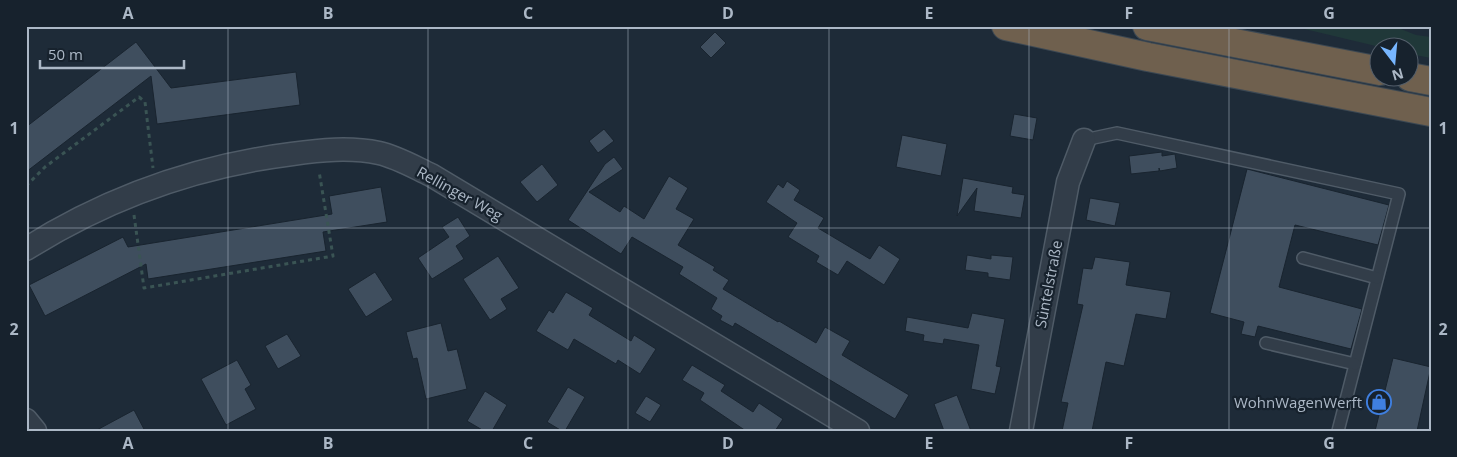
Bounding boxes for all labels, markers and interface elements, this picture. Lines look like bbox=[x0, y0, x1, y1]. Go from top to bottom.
text: A bbox=[122, 2, 134, 24]
text: B bbox=[323, 2, 333, 24]
text: C bbox=[523, 2, 533, 24]
text: D bbox=[722, 2, 734, 24]
text: E bbox=[925, 2, 934, 24]
text: F bbox=[1125, 2, 1133, 24]
text: G bbox=[1323, 2, 1335, 24]
scale bar bbox=[40, 38, 184, 70]
north arrow bbox=[1370, 38, 1420, 88]
text: 50 m bbox=[48, 44, 83, 64]
text: N bbox=[1390, 64, 1406, 86]
text: 1 bbox=[9, 117, 19, 139]
text: 1 bbox=[1438, 117, 1448, 139]
street label: Rellinger Weg bbox=[413, 161, 507, 225]
street label: Süntelstraße bbox=[1030, 238, 1066, 330]
text: 2 bbox=[9, 318, 19, 340]
text: 2 bbox=[1438, 318, 1448, 340]
shop icon: WohnWagenWerft bbox=[1366, 389, 1392, 415]
place label: WohnWagenWerft bbox=[1234, 392, 1362, 412]
text: A bbox=[122, 432, 134, 454]
text: B bbox=[323, 432, 333, 454]
text: C bbox=[523, 432, 533, 454]
text: D bbox=[722, 432, 734, 454]
text: E bbox=[925, 432, 934, 454]
text: F bbox=[1125, 432, 1133, 454]
text: G bbox=[1323, 432, 1335, 454]

